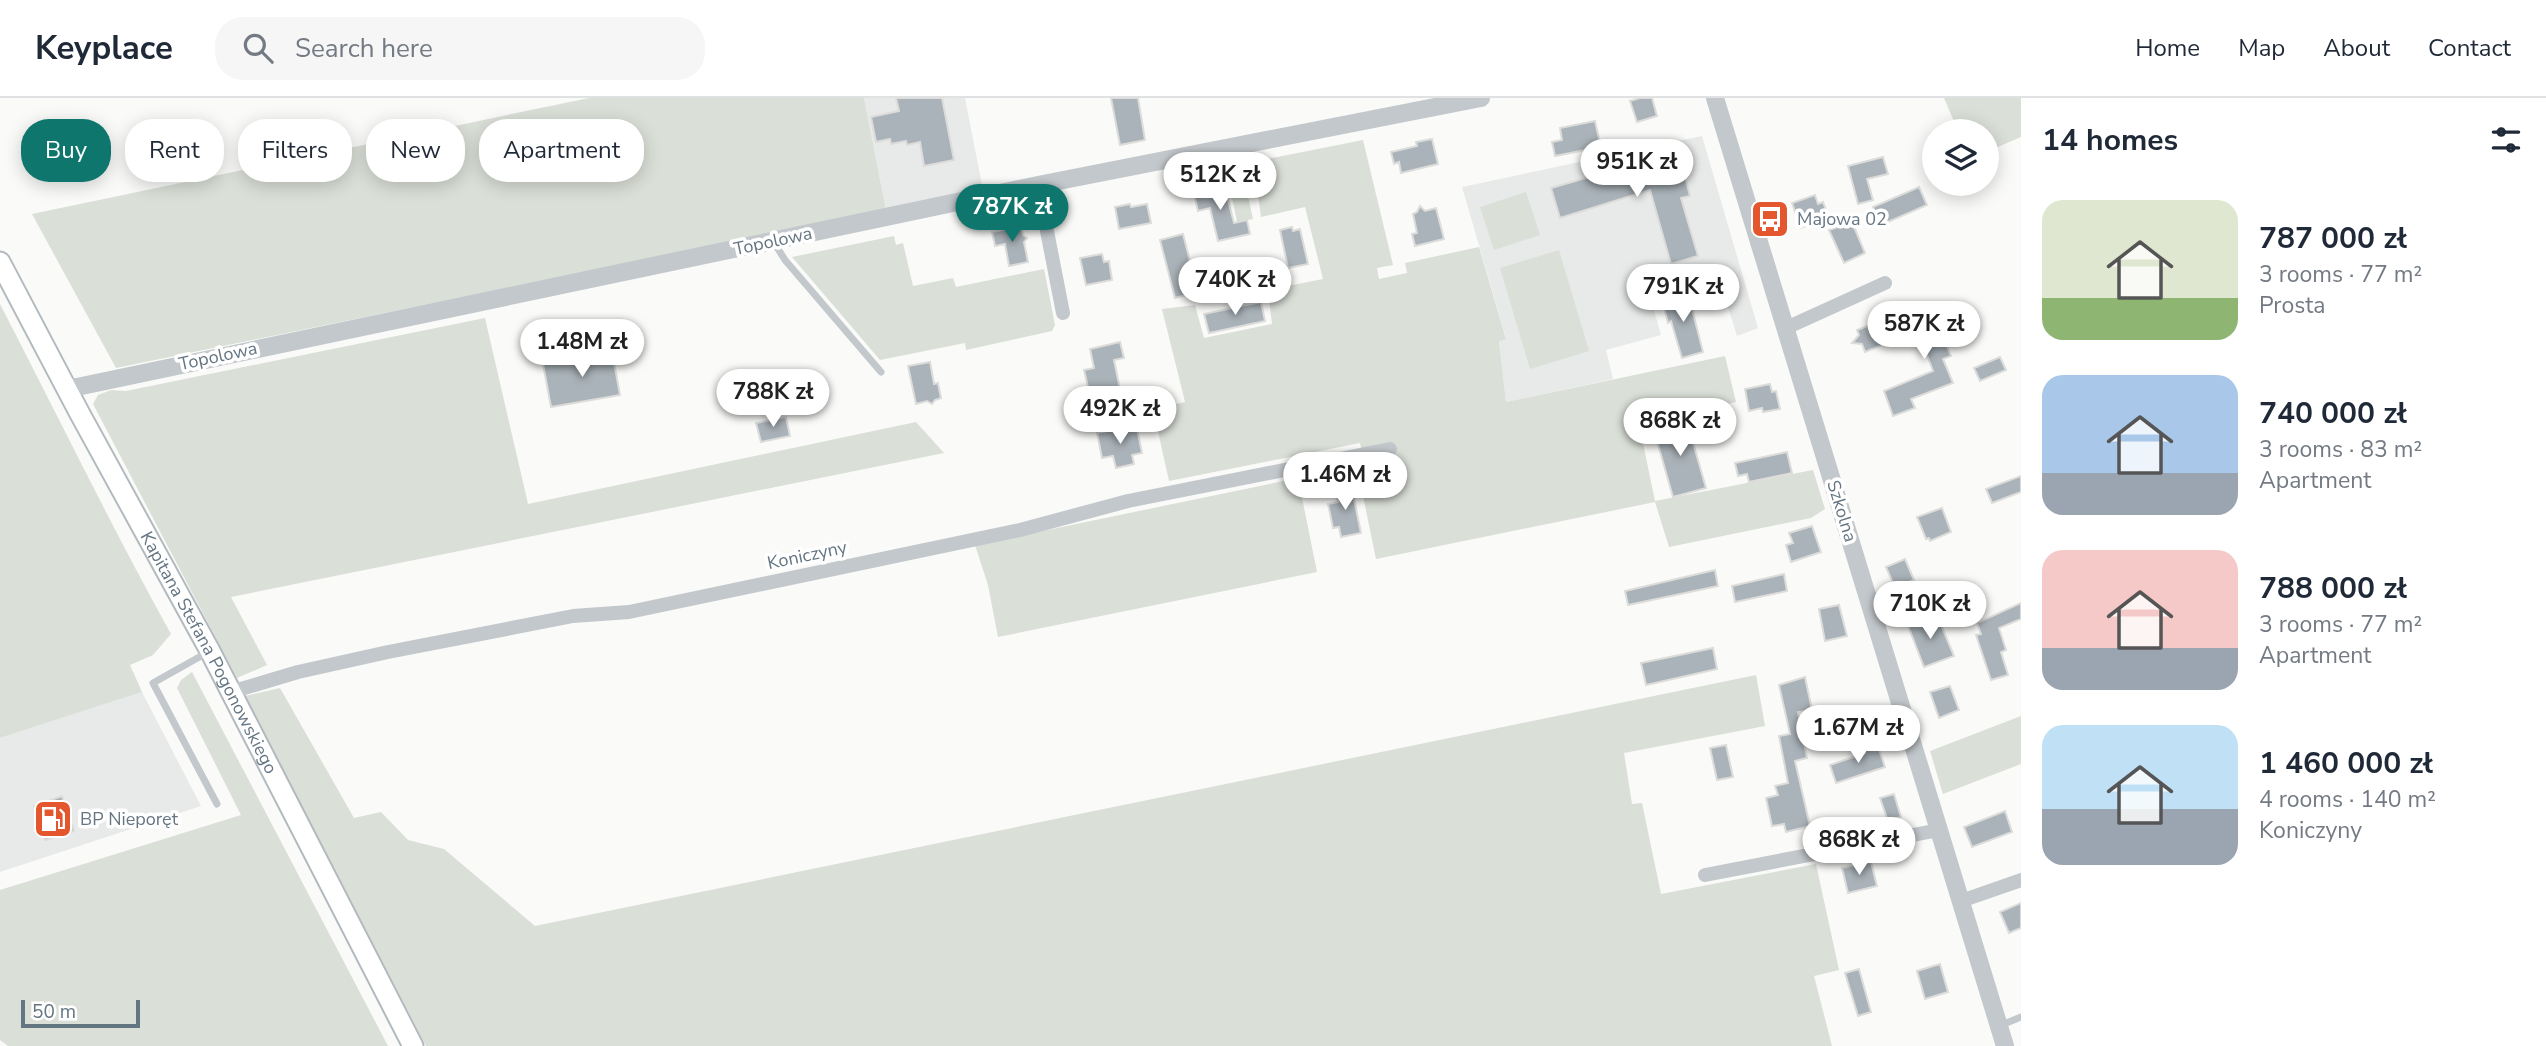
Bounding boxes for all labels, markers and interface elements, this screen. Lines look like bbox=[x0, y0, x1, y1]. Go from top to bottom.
search box bbox=[215, 17, 705, 80]
text: Keyplace bbox=[35, 26, 173, 71]
icon: search bbox=[239, 29, 277, 67]
text: Search here bbox=[295, 31, 433, 66]
text: Home bbox=[2135, 32, 2200, 64]
text: Map bbox=[2238, 32, 2285, 64]
text: About bbox=[2323, 32, 2390, 64]
text: Contact bbox=[2428, 32, 2511, 64]
chip: Buy bbox=[21, 119, 111, 182]
chip: Rent bbox=[125, 119, 224, 182]
chip: Filters bbox=[238, 119, 352, 182]
chip: New bbox=[366, 119, 465, 182]
chip: Apartment bbox=[479, 119, 644, 182]
map controls bbox=[1922, 119, 1999, 196]
button: layers bbox=[1922, 119, 1999, 196]
text: 14 homes bbox=[2042, 120, 2178, 161]
icon: filters bbox=[2487, 121, 2525, 159]
pin: 951K zł bbox=[1572, 140, 1702, 199]
text: 951K zł bbox=[1596, 146, 1678, 177]
pin: 512K zł bbox=[1155, 152, 1285, 212]
text: 512K zł bbox=[1179, 159, 1261, 190]
pin: 787K zł bbox=[947, 184, 1077, 244]
text: 787K zł bbox=[971, 191, 1053, 222]
bus stop icon: Majowa 02 bbox=[1749, 198, 1791, 240]
place label: Majowa 02 bbox=[1797, 207, 1887, 231]
text: 787 000 zł bbox=[2259, 218, 2407, 259]
street label: Topolowa bbox=[732, 221, 814, 261]
icon: home bbox=[2098, 228, 2182, 312]
pin: 740K zł bbox=[1170, 258, 1300, 317]
text: 3 rooms · 77 m² bbox=[2259, 259, 2422, 290]
text: 740K zł bbox=[1194, 264, 1276, 295]
pin: 791K zł bbox=[1618, 264, 1748, 324]
text: 791K zł bbox=[1642, 271, 1724, 302]
text: Prosta bbox=[2259, 290, 2325, 321]
pin: 587K zł bbox=[1859, 302, 1989, 361]
text: 587K zł bbox=[1883, 308, 1965, 339]
pin: 1.48M zł bbox=[510, 320, 654, 379]
text: 1.48M zł bbox=[536, 326, 628, 357]
street label: Topolowa bbox=[177, 336, 259, 376]
pin: 788K zł bbox=[708, 370, 838, 429]
text: 788K zł bbox=[732, 376, 814, 407]
pin: 492K zł bbox=[1055, 386, 1185, 446]
text: 492K zł bbox=[1079, 393, 1161, 424]
text: 740 000 zł bbox=[2259, 393, 2407, 434]
pin: 868K zł bbox=[1615, 398, 1745, 458]
icon: home bbox=[2098, 403, 2182, 487]
text: 868K zł bbox=[1639, 405, 1721, 436]
text: 3 rooms · 83 m² bbox=[2259, 434, 2422, 465]
pin: 1.46M zł bbox=[1273, 452, 1417, 512]
text: 1.46M zł bbox=[1299, 459, 1391, 490]
text: Apartment bbox=[2259, 465, 2371, 496]
street label: Szkolna bbox=[1821, 477, 1863, 545]
street label: Kapitana Stefana Pogonowskiego bbox=[135, 527, 283, 778]
street label: Koniczyny bbox=[765, 535, 850, 575]
text: 788 000 zł bbox=[2259, 568, 2407, 609]
icon: home bbox=[2098, 578, 2182, 662]
pin: 710K zł bbox=[1865, 582, 1995, 641]
text: 710K zł bbox=[1889, 588, 1971, 619]
text: 3 rooms · 77 m² bbox=[2259, 609, 2422, 640]
text: Apartment bbox=[2259, 640, 2371, 671]
pin: 1.67M zł bbox=[1786, 706, 1930, 765]
text: 1.67M zł bbox=[1812, 712, 1904, 743]
text: 1 460 000 zł bbox=[2259, 743, 2433, 784]
icon: home bbox=[2098, 753, 2182, 837]
text: 4 rooms · 140 m² bbox=[2259, 784, 2436, 815]
fuel station icon: BP Nieporęt bbox=[32, 798, 74, 840]
place label: BP Nieporęt bbox=[80, 807, 179, 831]
text: Koniczyny bbox=[2259, 815, 2362, 846]
pin: 868K zł bbox=[1794, 818, 1924, 877]
text: 868K zł bbox=[1818, 824, 1900, 855]
scale bar bbox=[21, 997, 140, 1029]
text: 50 m bbox=[32, 999, 76, 1025]

